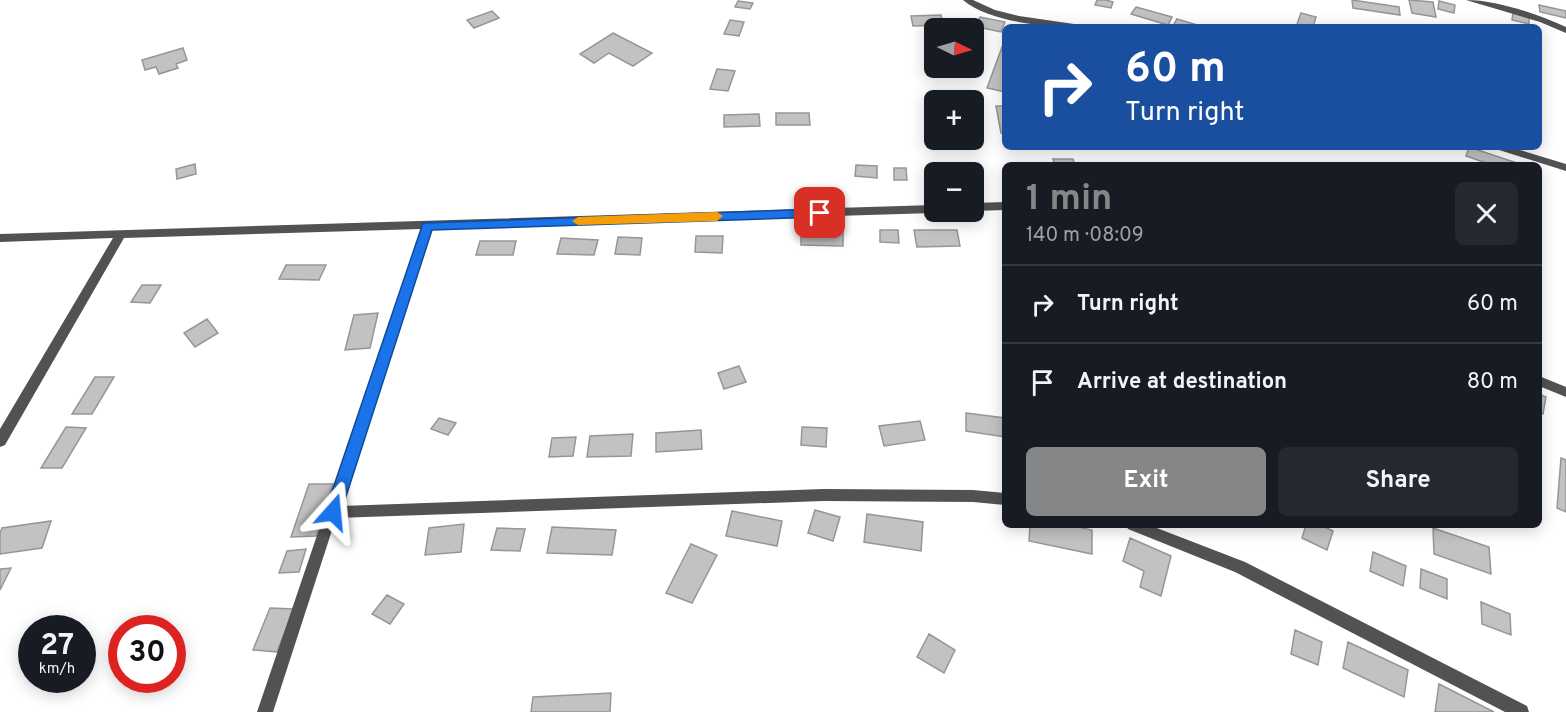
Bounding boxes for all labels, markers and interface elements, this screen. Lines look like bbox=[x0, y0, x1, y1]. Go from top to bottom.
north arrow bbox=[924, 18, 984, 78]
map controls bbox=[924, 18, 984, 222]
text: 60 m bbox=[1125, 44, 1226, 97]
icon: right bbox=[1026, 48, 1104, 126]
button: + bbox=[924, 90, 984, 150]
text: Turn right bbox=[1125, 96, 1244, 130]
button: − bbox=[924, 162, 984, 222]
text: 1 min bbox=[1026, 177, 1112, 223]
button: close bbox=[1455, 182, 1518, 245]
pin bbox=[794, 187, 845, 238]
icon: arrive bbox=[803, 196, 836, 229]
text: 140 m · 08:09 bbox=[1026, 223, 1144, 249]
icon: right bbox=[1026, 288, 1059, 321]
text: Turn right bbox=[1077, 291, 1179, 318]
text: 60 m bbox=[1467, 291, 1518, 318]
icon: arrive bbox=[1026, 366, 1059, 399]
text: Arrive at destination bbox=[1077, 369, 1287, 396]
text: 80 m bbox=[1467, 369, 1518, 396]
button: Exit bbox=[1026, 447, 1266, 516]
button: Share bbox=[1278, 447, 1518, 516]
position arrow bbox=[301, 480, 365, 544]
speed limit sign: 30 bbox=[108, 615, 186, 693]
text: 27 bbox=[40, 628, 74, 665]
text: km/h bbox=[39, 660, 75, 679]

